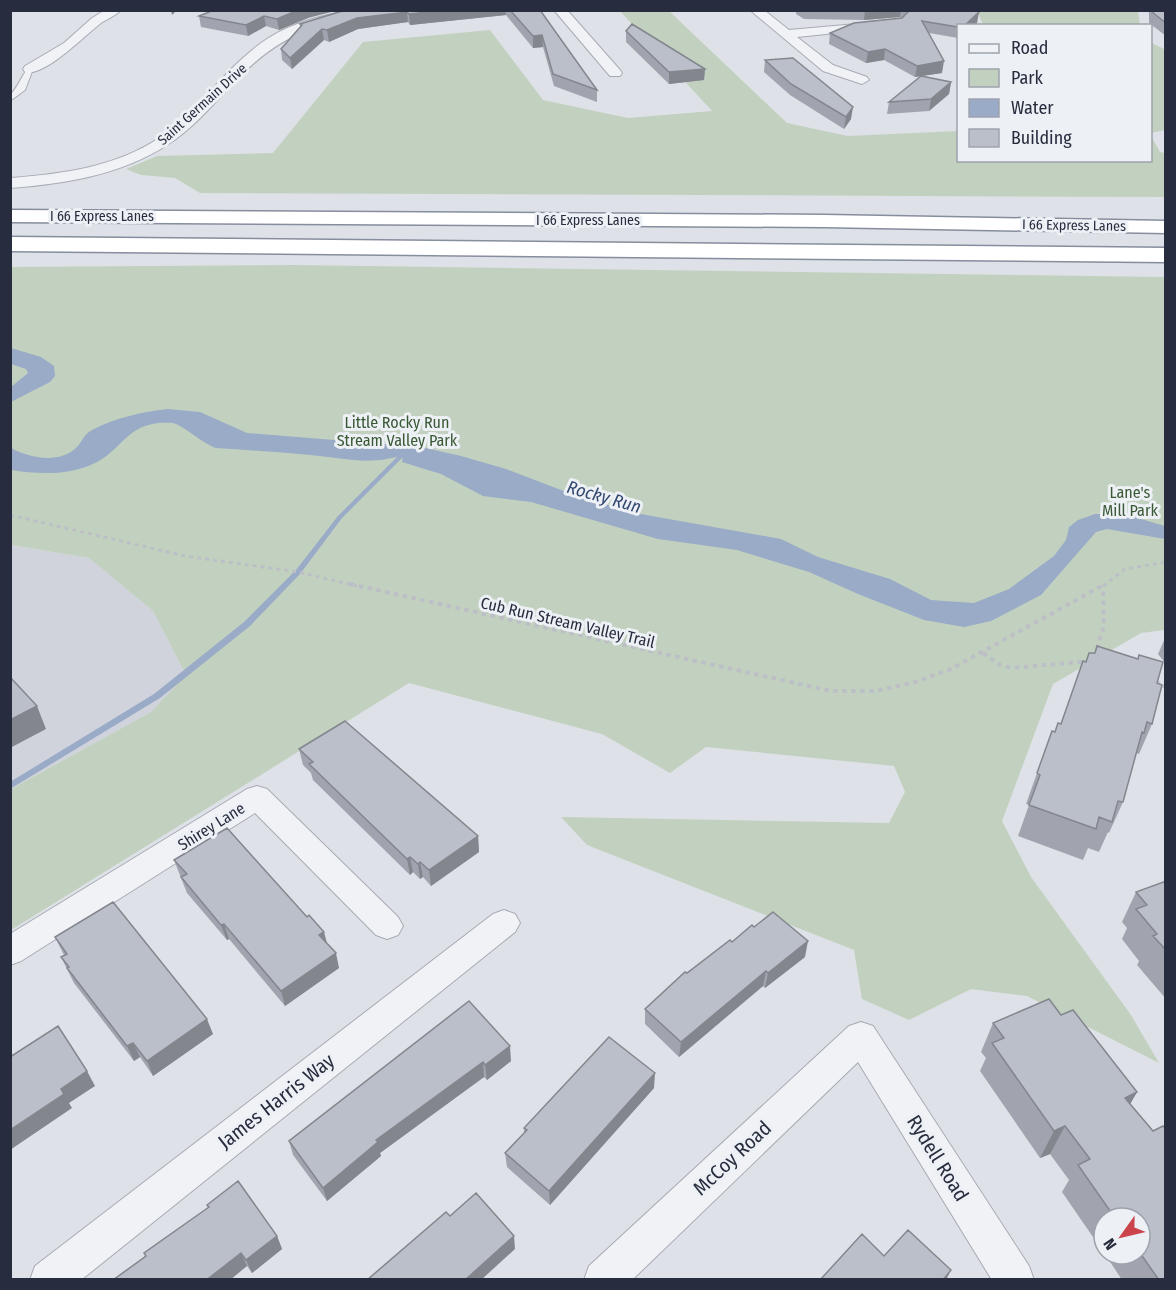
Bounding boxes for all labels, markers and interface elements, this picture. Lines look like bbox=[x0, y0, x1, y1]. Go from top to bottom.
legend bbox=[957, 24, 1152, 162]
text: Road bbox=[1011, 37, 1048, 59]
street label: Saint Germain Drive bbox=[154, 60, 250, 149]
text: Park bbox=[1011, 67, 1044, 89]
text: Water bbox=[1011, 97, 1054, 119]
text: Building bbox=[1011, 127, 1072, 149]
street label: I 66 Express Lanes bbox=[50, 208, 154, 225]
street label: I 66 Express Lanes bbox=[536, 212, 640, 229]
street label: I 66 Express Lanes bbox=[1022, 216, 1126, 235]
park label: Little Rocky Run Stream Valley Park bbox=[337, 413, 458, 450]
water label: Rocky Run bbox=[564, 476, 644, 518]
park label: Lane's Mill Park bbox=[1102, 483, 1159, 520]
street label: Cub Run Stream Valley Trail bbox=[479, 593, 657, 652]
street label: Shirey Lane bbox=[174, 798, 248, 854]
street label: James Harris Way bbox=[213, 1048, 339, 1154]
street label: Rydell Road bbox=[902, 1110, 974, 1206]
street label: McCoy Road bbox=[688, 1116, 776, 1200]
north arrow bbox=[1092, 1206, 1152, 1266]
text: N bbox=[1099, 1235, 1121, 1253]

